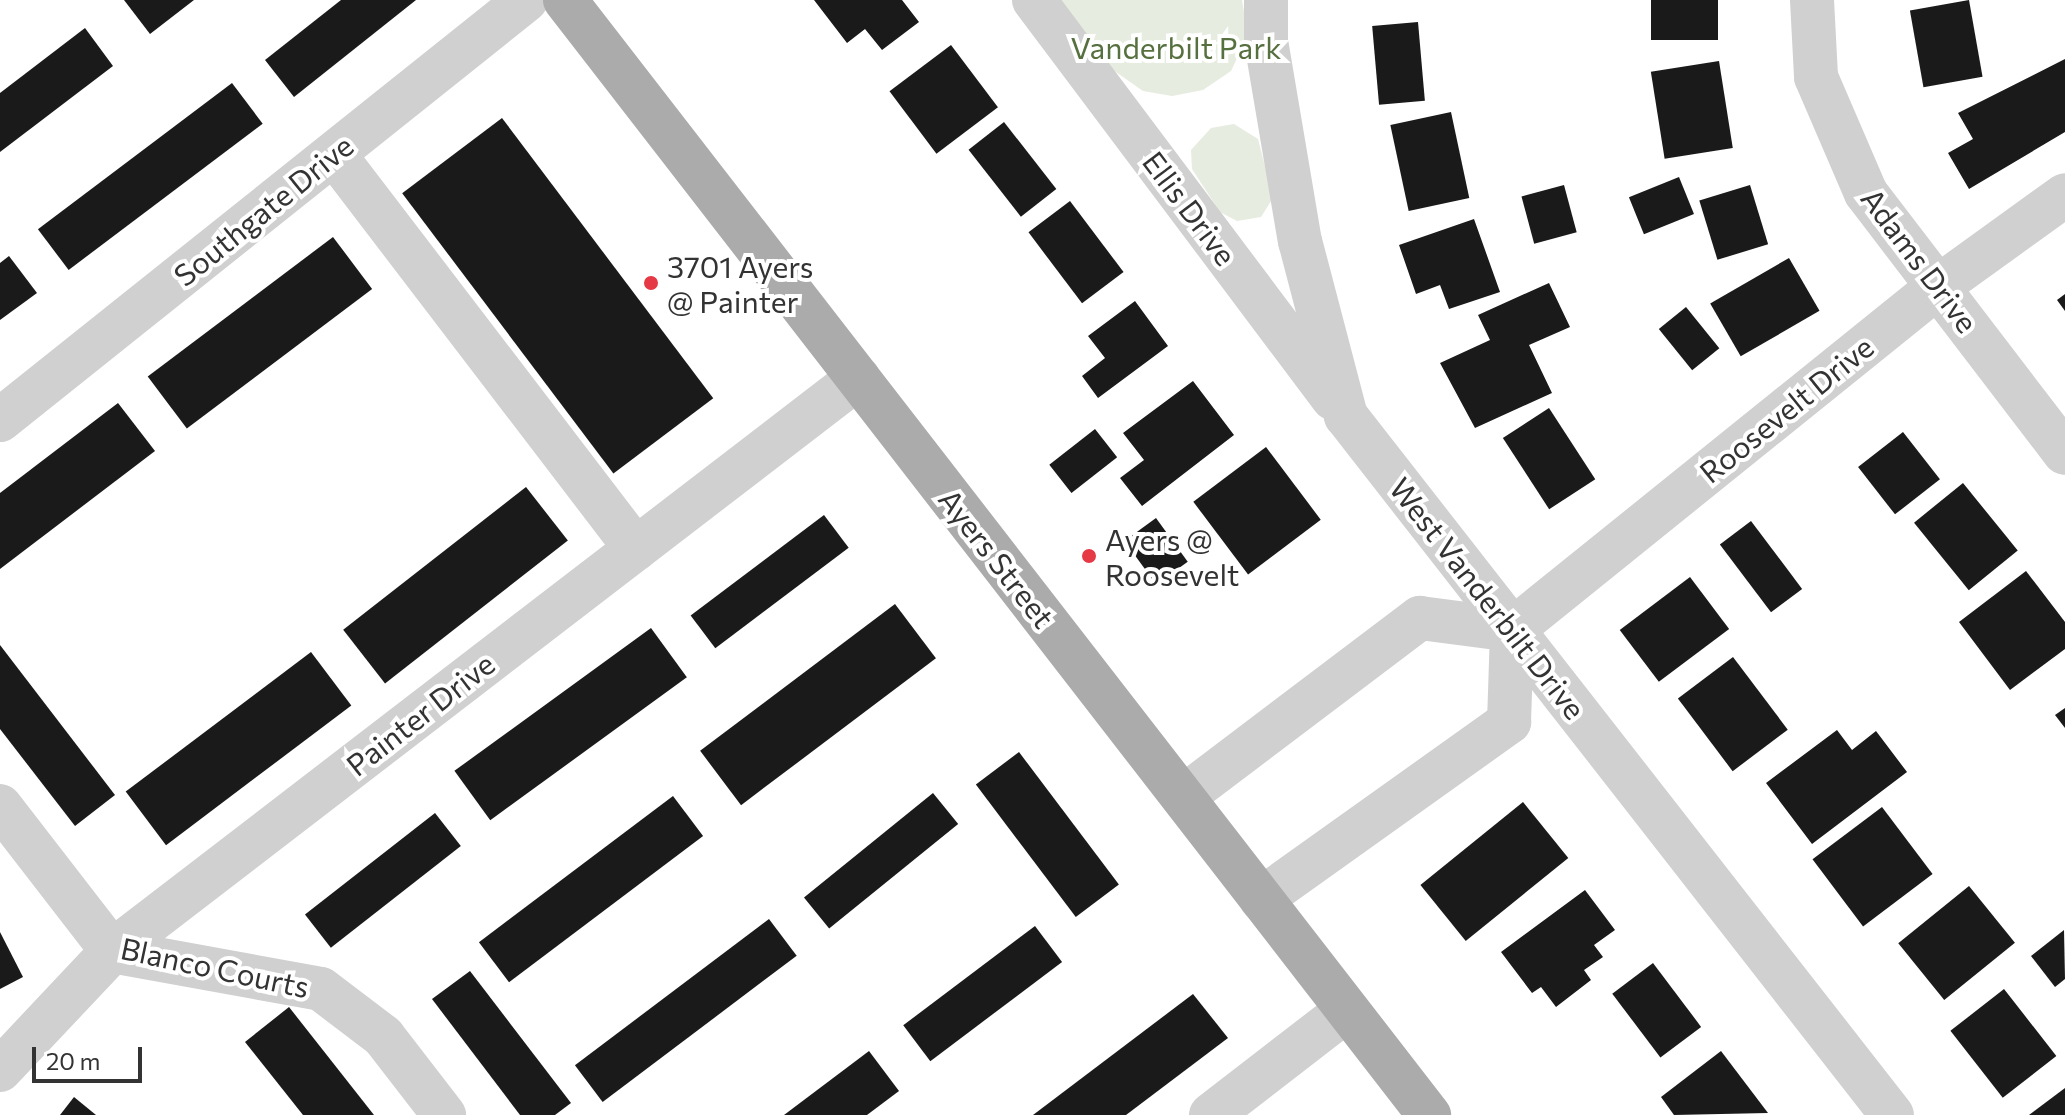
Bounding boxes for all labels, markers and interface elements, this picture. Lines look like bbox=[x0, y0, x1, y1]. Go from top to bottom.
park label: Vanderbilt Park bbox=[1071, 29, 1281, 65]
street label: Southgate Drive bbox=[166, 127, 360, 293]
street label: Ellis Drive bbox=[1136, 144, 1244, 272]
street label: Adams Drive bbox=[1854, 181, 1986, 339]
place label: 3701 Ayers @ Painter bbox=[667, 248, 813, 318]
marker: 3701 Ayers @ Painter bbox=[642, 274, 660, 292]
street label: Roosevelt Drive bbox=[1692, 328, 1880, 490]
street label: West Vanderbilt Drive bbox=[1383, 470, 1593, 726]
street label: Ayers Street bbox=[932, 482, 1062, 634]
place label: Ayers @ Roosevelt bbox=[1105, 521, 1239, 592]
marker: Ayers @ Roosevelt bbox=[1080, 547, 1098, 565]
street label: Painter Drive bbox=[339, 645, 501, 783]
street label: Blanco Courts bbox=[118, 929, 312, 1005]
scale bar bbox=[36, 1031, 146, 1081]
text: 20 m bbox=[46, 1046, 100, 1075]

